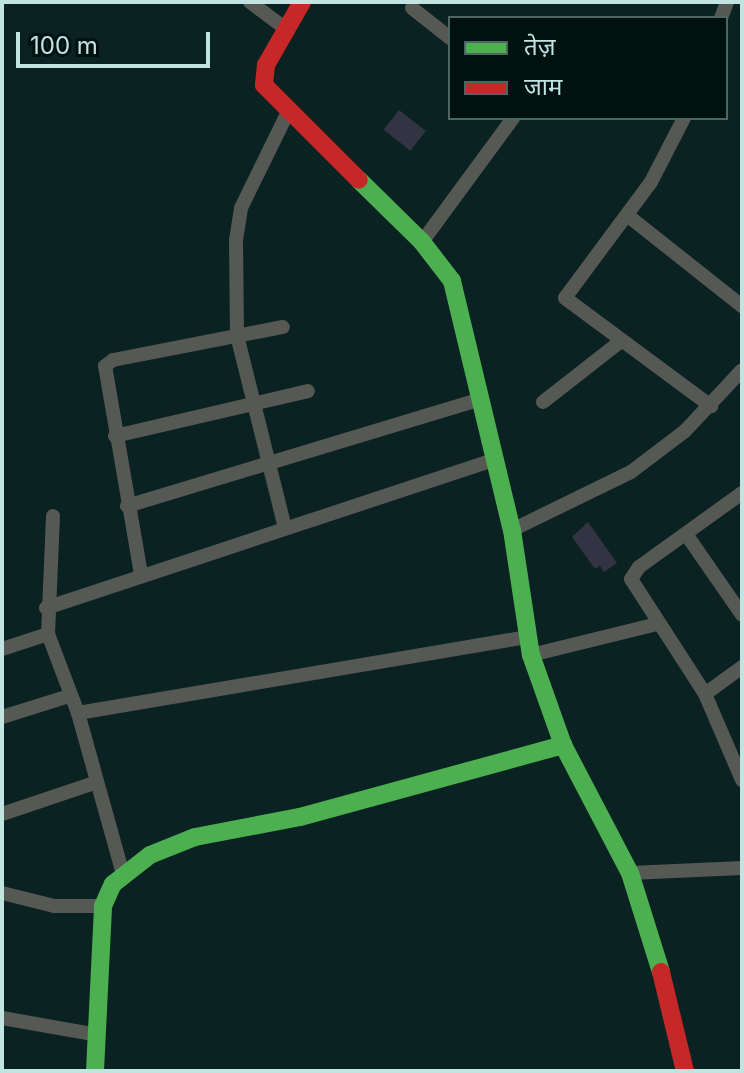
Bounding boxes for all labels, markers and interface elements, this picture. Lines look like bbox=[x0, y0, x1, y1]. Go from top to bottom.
scale bar bbox=[20, 16, 214, 66]
legend bbox=[448, 16, 728, 120]
text: 100 m bbox=[30, 31, 98, 60]
text: तेज़ bbox=[524, 32, 556, 61]
text: जाम bbox=[524, 72, 562, 101]

